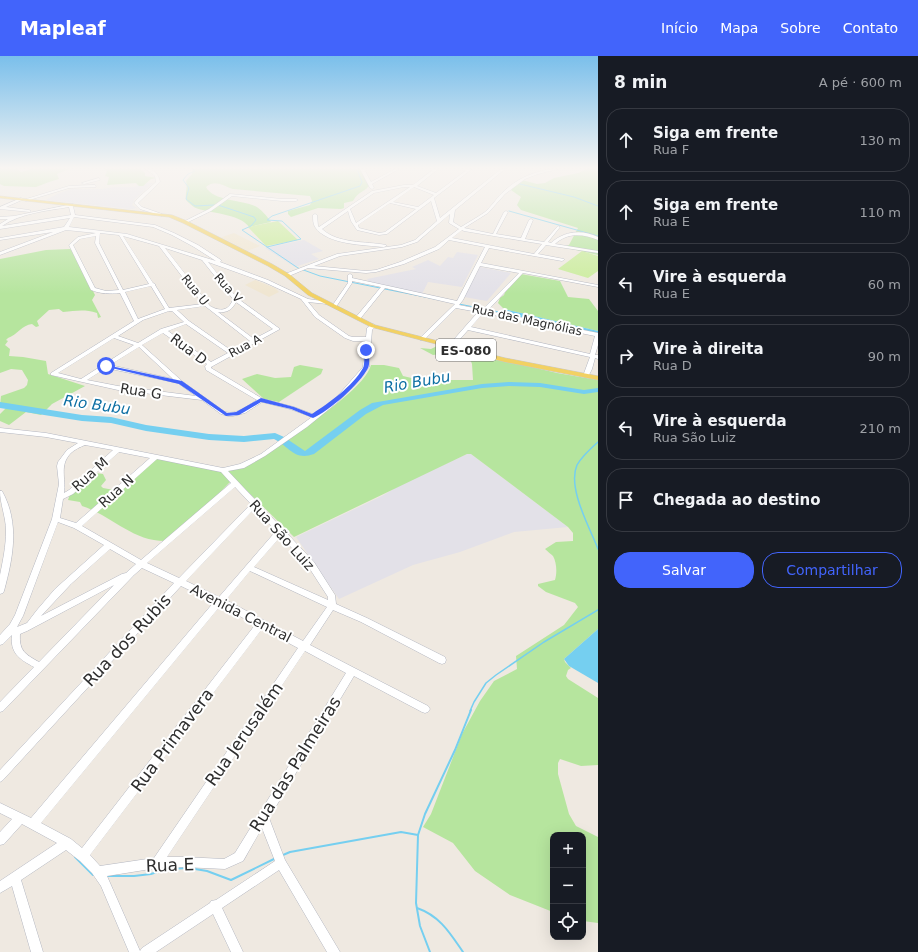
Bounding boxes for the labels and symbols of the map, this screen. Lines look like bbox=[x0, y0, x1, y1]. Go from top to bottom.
street label: Rua V bbox=[211, 270, 245, 306]
street label: Rua U bbox=[178, 272, 212, 308]
street label: Rua das Magnólias bbox=[471, 301, 583, 339]
street label: Rua D bbox=[168, 330, 210, 368]
street label: Rua A bbox=[226, 331, 264, 360]
road number: ES-080 bbox=[436, 339, 496, 361]
route end bbox=[357, 341, 375, 359]
route start bbox=[97, 357, 115, 375]
water label: Rio Bubu bbox=[382, 367, 452, 397]
street label: Rua G bbox=[119, 380, 163, 402]
water label: Rio Bubu bbox=[62, 391, 132, 419]
street label: Rua M bbox=[69, 454, 111, 494]
street label: Rua N bbox=[95, 471, 137, 511]
street label: Rua São Luiz bbox=[246, 497, 318, 573]
street label: Avenida Central bbox=[188, 581, 294, 645]
street label: Rua dos Rubis bbox=[79, 589, 175, 690]
street label: Rua Jerusalém bbox=[201, 678, 287, 790]
street label: Rua Primavera bbox=[127, 684, 217, 796]
street label: Rua das Palmeiras bbox=[245, 693, 345, 835]
street label: Rua E bbox=[145, 854, 195, 876]

